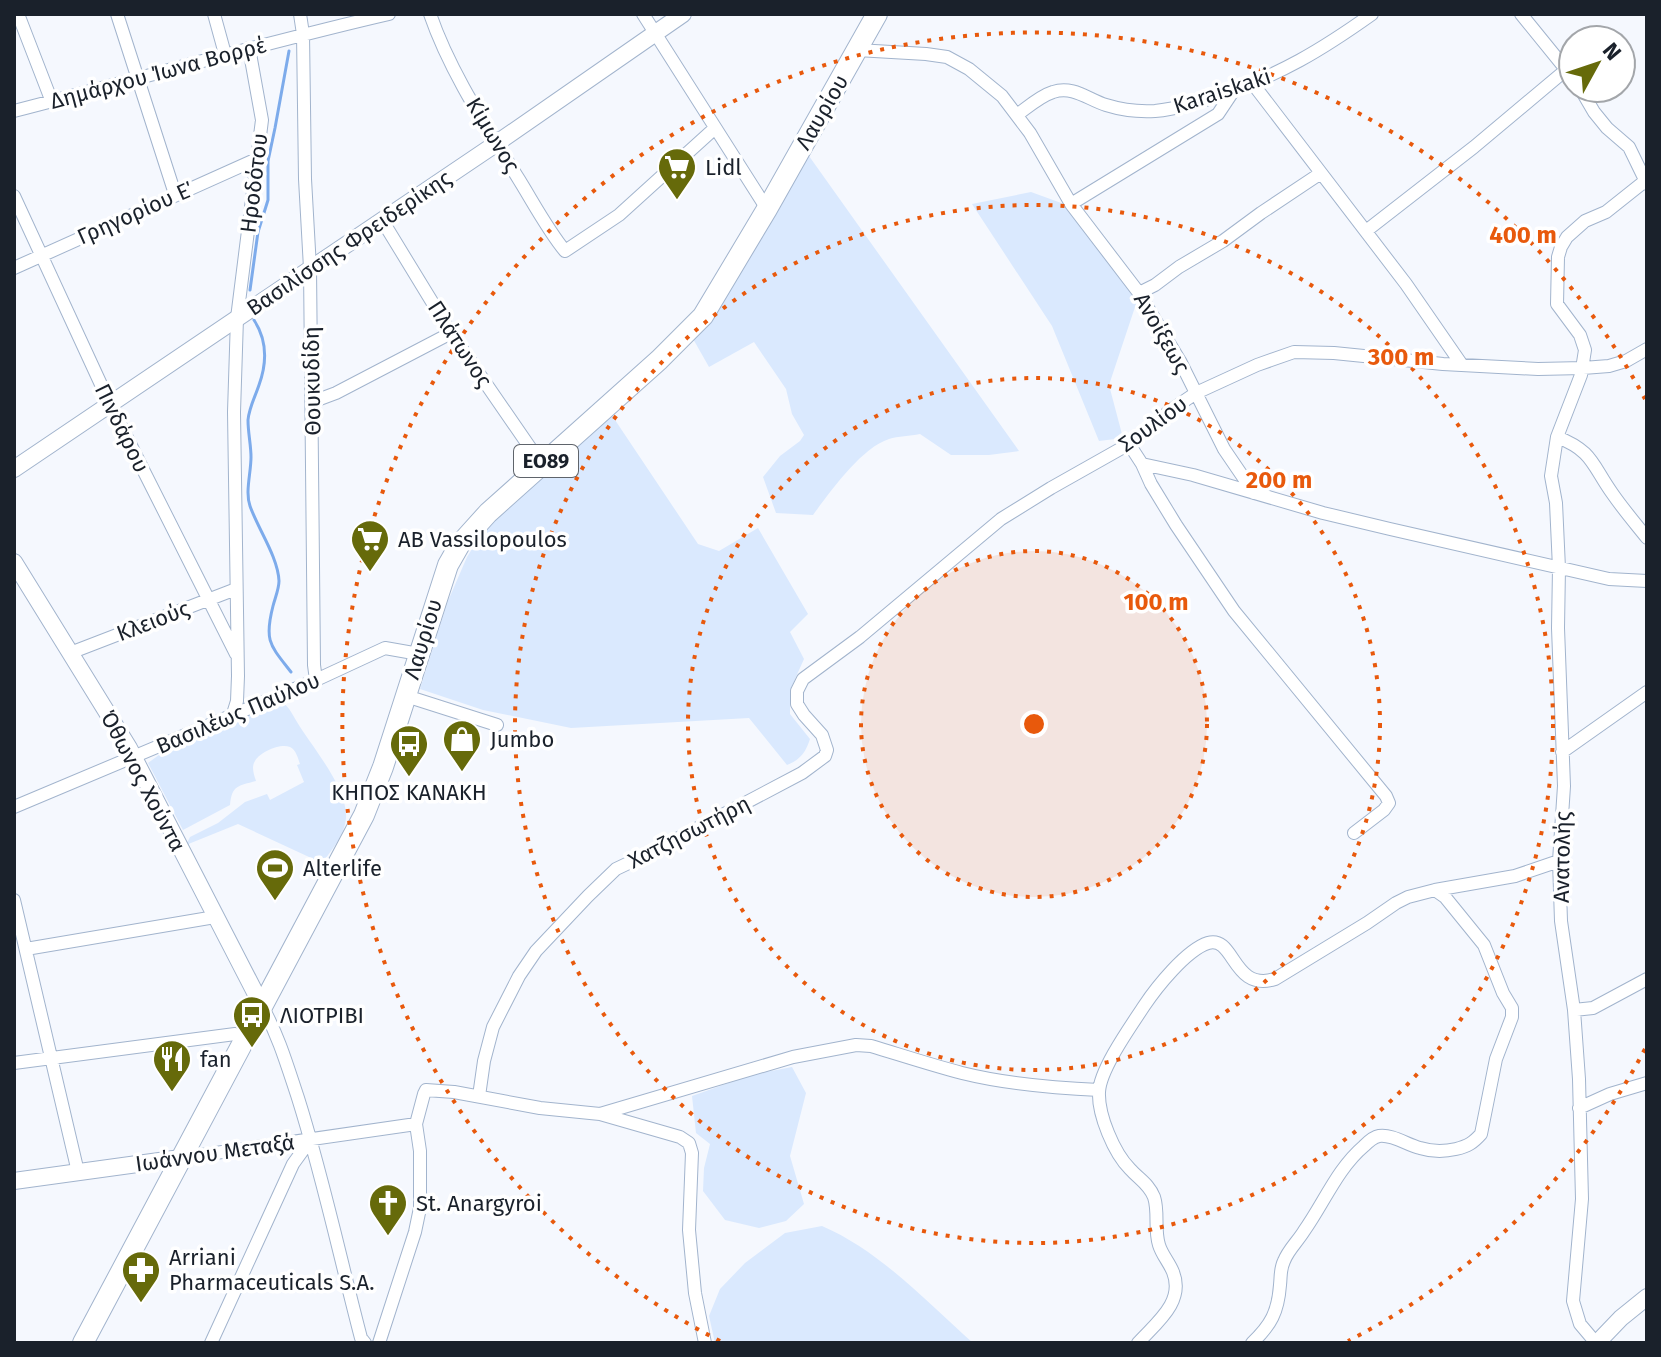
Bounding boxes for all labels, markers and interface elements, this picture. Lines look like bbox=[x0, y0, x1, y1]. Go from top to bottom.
north arrow bbox=[1557, 24, 1637, 104]
street label: Δημάρχου Ίωνα Βορρέ bbox=[47, 31, 269, 115]
text: N bbox=[1597, 37, 1627, 66]
street label: Karaiskaki bbox=[1170, 63, 1274, 119]
street label: Λαυρίου bbox=[790, 70, 854, 154]
street label: Κίμωνος bbox=[460, 93, 526, 177]
street label: Ηροδότου bbox=[234, 132, 274, 234]
supermarket icon: Lidl bbox=[656, 146, 698, 201]
place label: Lidl bbox=[705, 154, 742, 181]
street label: Βασιλίσσης Φρειδερίκης bbox=[242, 164, 456, 322]
street label: Γρηγορίου Ε΄ bbox=[73, 175, 197, 251]
text: 400 m bbox=[1489, 221, 1557, 249]
street label: Ανοίξεως bbox=[1128, 288, 1196, 378]
street label: Πλάτωνος bbox=[422, 295, 498, 393]
street label: Θουκυδίδη bbox=[298, 326, 326, 436]
text: 300 m bbox=[1367, 343, 1434, 371]
street label: Πινδάρου bbox=[89, 379, 155, 477]
street label: Σουλίου bbox=[1113, 390, 1193, 458]
road number: ΕΟ89 bbox=[514, 445, 578, 477]
text: 200 m bbox=[1246, 466, 1312, 494]
supermarket icon: AB Vassilopoulos bbox=[349, 518, 391, 573]
place label: AB Vassilopoulos bbox=[398, 526, 567, 553]
text: 100 m bbox=[1123, 588, 1189, 616]
street label: Κλειούς bbox=[113, 595, 193, 647]
street label: Λαυρίου bbox=[398, 596, 448, 682]
street label: Βασιλέως Παύλου bbox=[152, 666, 324, 760]
street label: Όθωνος Χούντα bbox=[94, 706, 192, 856]
centre of rings bbox=[1020, 710, 1048, 738]
shop icon: Jumbo bbox=[441, 718, 483, 773]
bus stop icon: ΚΗΠΟΣ ΚΑΝΑΚΗ bbox=[388, 723, 430, 778]
place label: Jumbo bbox=[490, 726, 554, 753]
place label: ΚΗΠΟΣ ΚΑΝΑΚΗ bbox=[331, 779, 487, 806]
street label: Χατζησωτήρη bbox=[623, 790, 755, 874]
street label: Ανατολής bbox=[1548, 811, 1576, 903]
sports icon: Alterlife bbox=[254, 847, 296, 902]
place label: Alterlife bbox=[303, 855, 382, 882]
bus stop icon: ΛΙΟΤΡΙΒΙ bbox=[231, 994, 273, 1049]
place label: ΛΙΟΤΡΙΒΙ bbox=[280, 1002, 364, 1029]
restaurant icon: fan bbox=[151, 1038, 193, 1093]
place label: fan bbox=[200, 1046, 232, 1073]
street label: Ιωάννου Μεταξά bbox=[134, 1128, 296, 1178]
church icon: St. Anargyroi bbox=[367, 1182, 409, 1237]
place label: St. Anargyroi bbox=[416, 1190, 542, 1217]
place label: Arriani Pharmaceuticals S.A. bbox=[169, 1244, 374, 1296]
pharmacy icon: Arriani Pharmaceuticals S.A. bbox=[120, 1249, 162, 1304]

